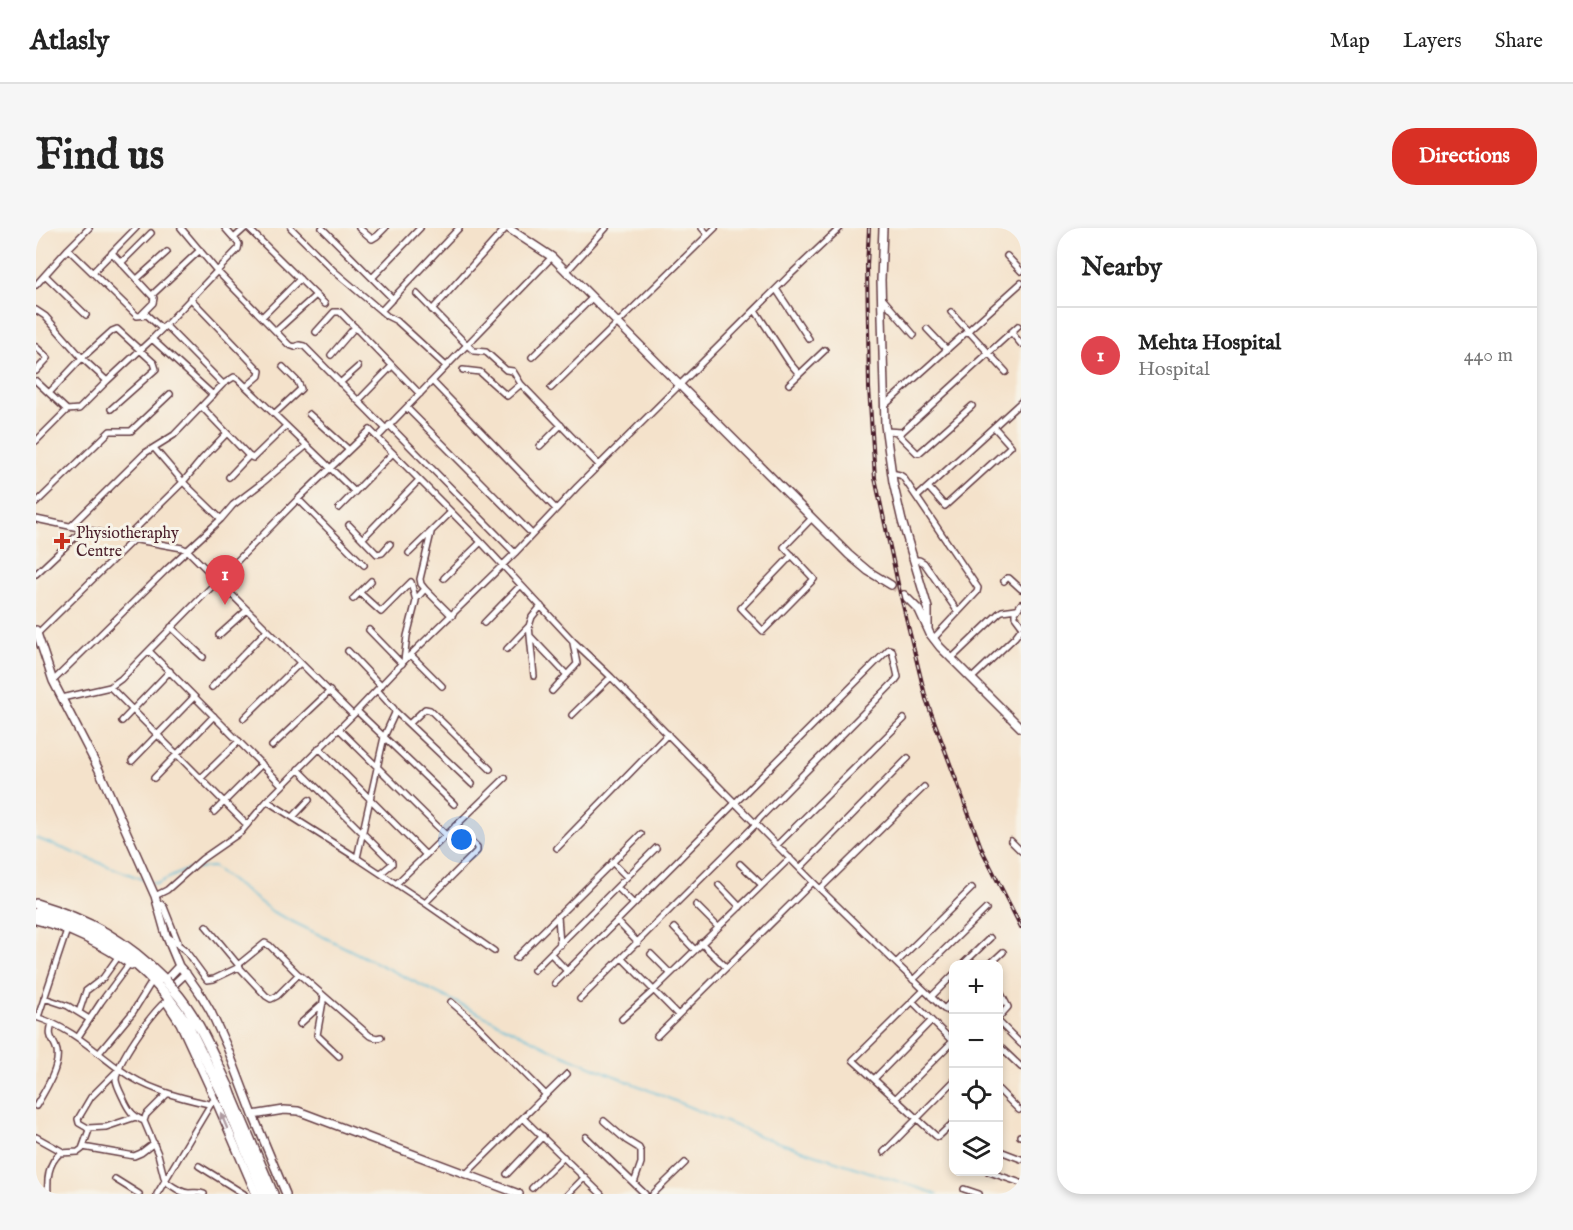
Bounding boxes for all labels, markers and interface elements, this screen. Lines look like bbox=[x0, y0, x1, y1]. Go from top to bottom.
text: Atlasly bbox=[30, 24, 109, 59]
text: Map bbox=[1330, 28, 1370, 55]
text: Layers bbox=[1403, 28, 1462, 55]
text: Share bbox=[1495, 28, 1543, 55]
button: Directions bbox=[1392, 128, 1537, 185]
text: Find us bbox=[36, 130, 164, 183]
text: Nearby bbox=[1081, 251, 1162, 284]
text: Mehta Hospital bbox=[1138, 329, 1281, 357]
text: 1 bbox=[1097, 343, 1104, 368]
text: 440 m bbox=[1464, 343, 1513, 368]
text: Hospital bbox=[1138, 357, 1210, 382]
place label: Physiotheraphy Centre bbox=[76, 524, 179, 562]
marker: Physiotheraphy Centre bbox=[53, 532, 71, 550]
pin: 1 bbox=[206, 556, 244, 605]
your location bbox=[447, 825, 476, 854]
map controls bbox=[949, 960, 1003, 1176]
button: + bbox=[949, 960, 1003, 1014]
button: − bbox=[949, 1014, 1003, 1068]
button: locate bbox=[949, 1068, 1003, 1122]
one-way arrow bbox=[219, 1112, 229, 1130]
button: layers bbox=[949, 1122, 1003, 1176]

